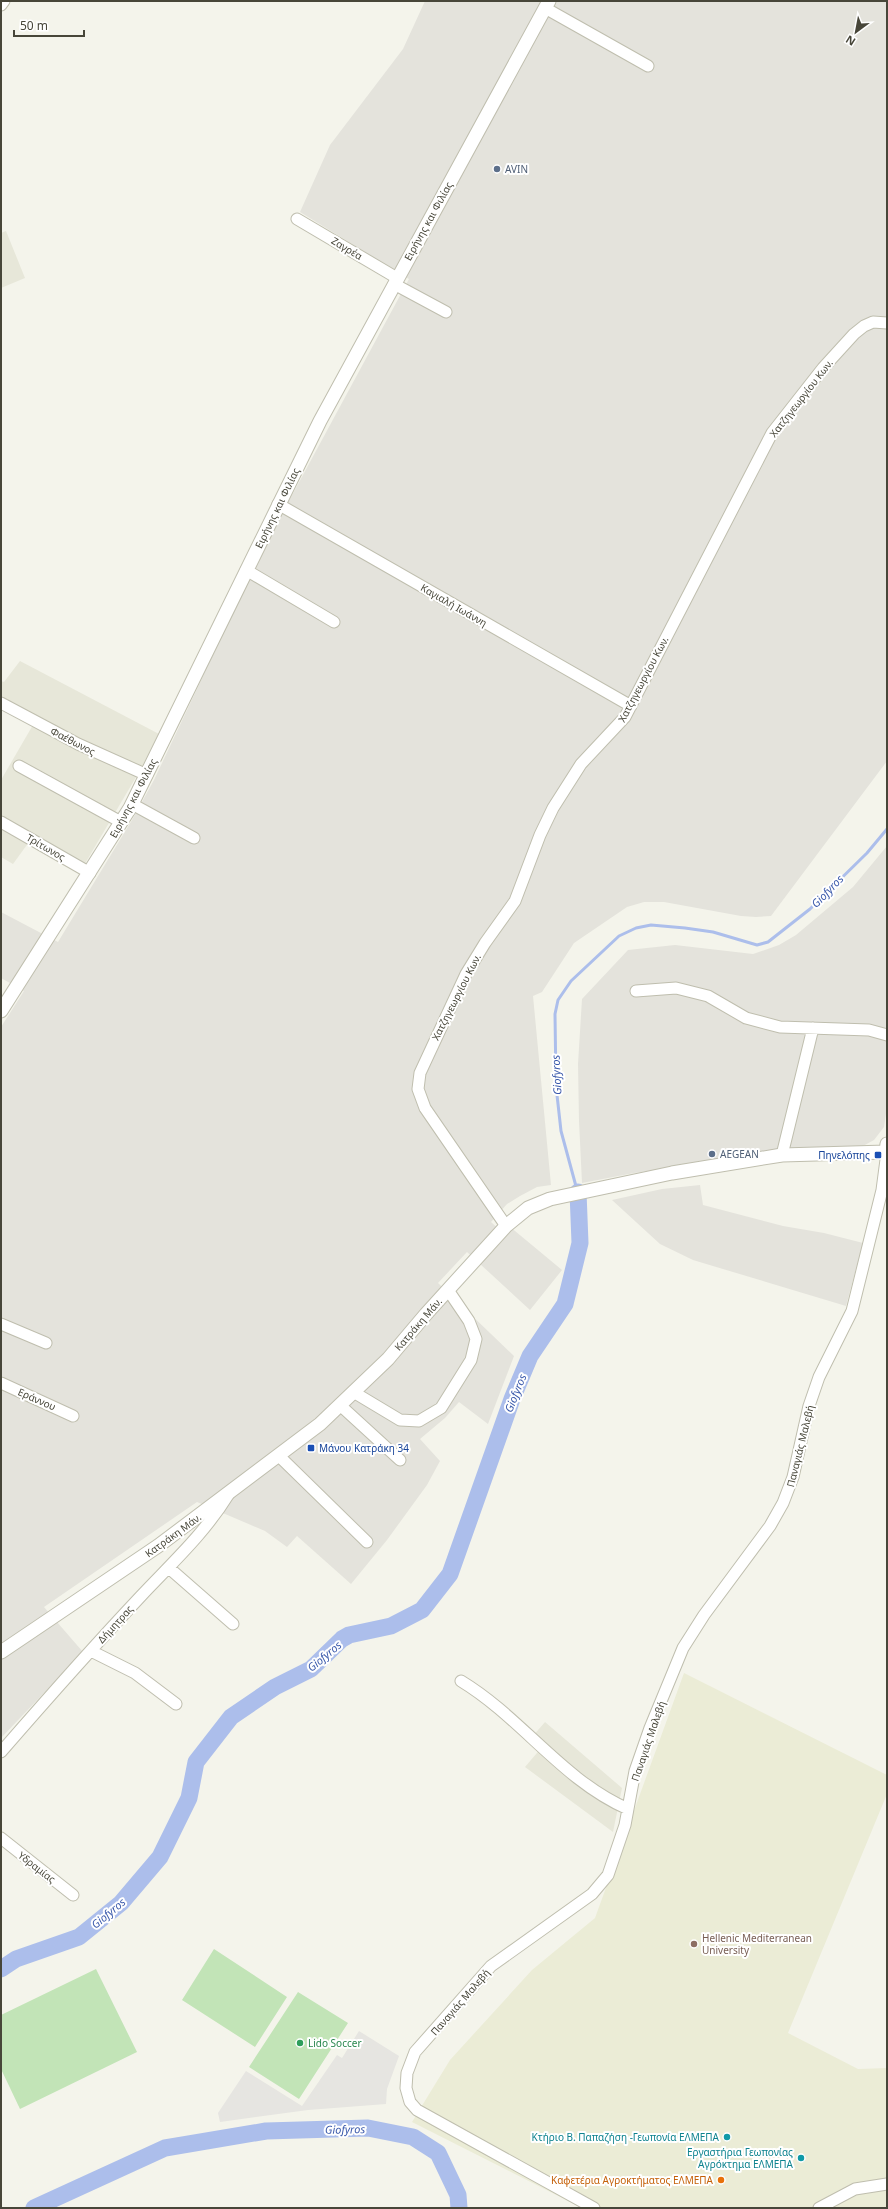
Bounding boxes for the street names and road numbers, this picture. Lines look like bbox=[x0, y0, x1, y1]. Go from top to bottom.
street label: Ειρήνης και Φιλίας bbox=[401, 179, 456, 263]
street label: Ζαγρέα bbox=[329, 233, 366, 263]
street label: Χατζηγεωργίου Κων. bbox=[766, 356, 836, 440]
street label: Ειρήνης και Φιλίας bbox=[251, 465, 303, 551]
street label: Καγιαλή Ιωάννη bbox=[418, 580, 490, 630]
street label: Χατζηγεωργίου Κων. bbox=[614, 634, 672, 724]
street label: Φαέθωνος bbox=[48, 724, 98, 758]
street label: Ειρήνης και Φιλίας bbox=[106, 756, 160, 840]
street label: Τρίτωνος bbox=[24, 830, 68, 864]
street label: Χατζηγεωργίου Κων. bbox=[428, 951, 484, 1043]
street label: Κατράκη Μάν. bbox=[391, 1294, 445, 1354]
street label: Εράννου bbox=[16, 1384, 58, 1414]
street label: Παναγιάς Μαλεβή bbox=[783, 1404, 817, 1488]
street label: Κατράκη Μάν. bbox=[142, 1510, 204, 1560]
street label: Δήμητρας bbox=[94, 1602, 136, 1646]
street label: Παναγιάς Μαλεβή bbox=[628, 1699, 668, 1783]
street label: Υδραμίας bbox=[15, 1848, 59, 1886]
street label: Παναγιάς Μαλεβή bbox=[427, 1966, 493, 2038]

